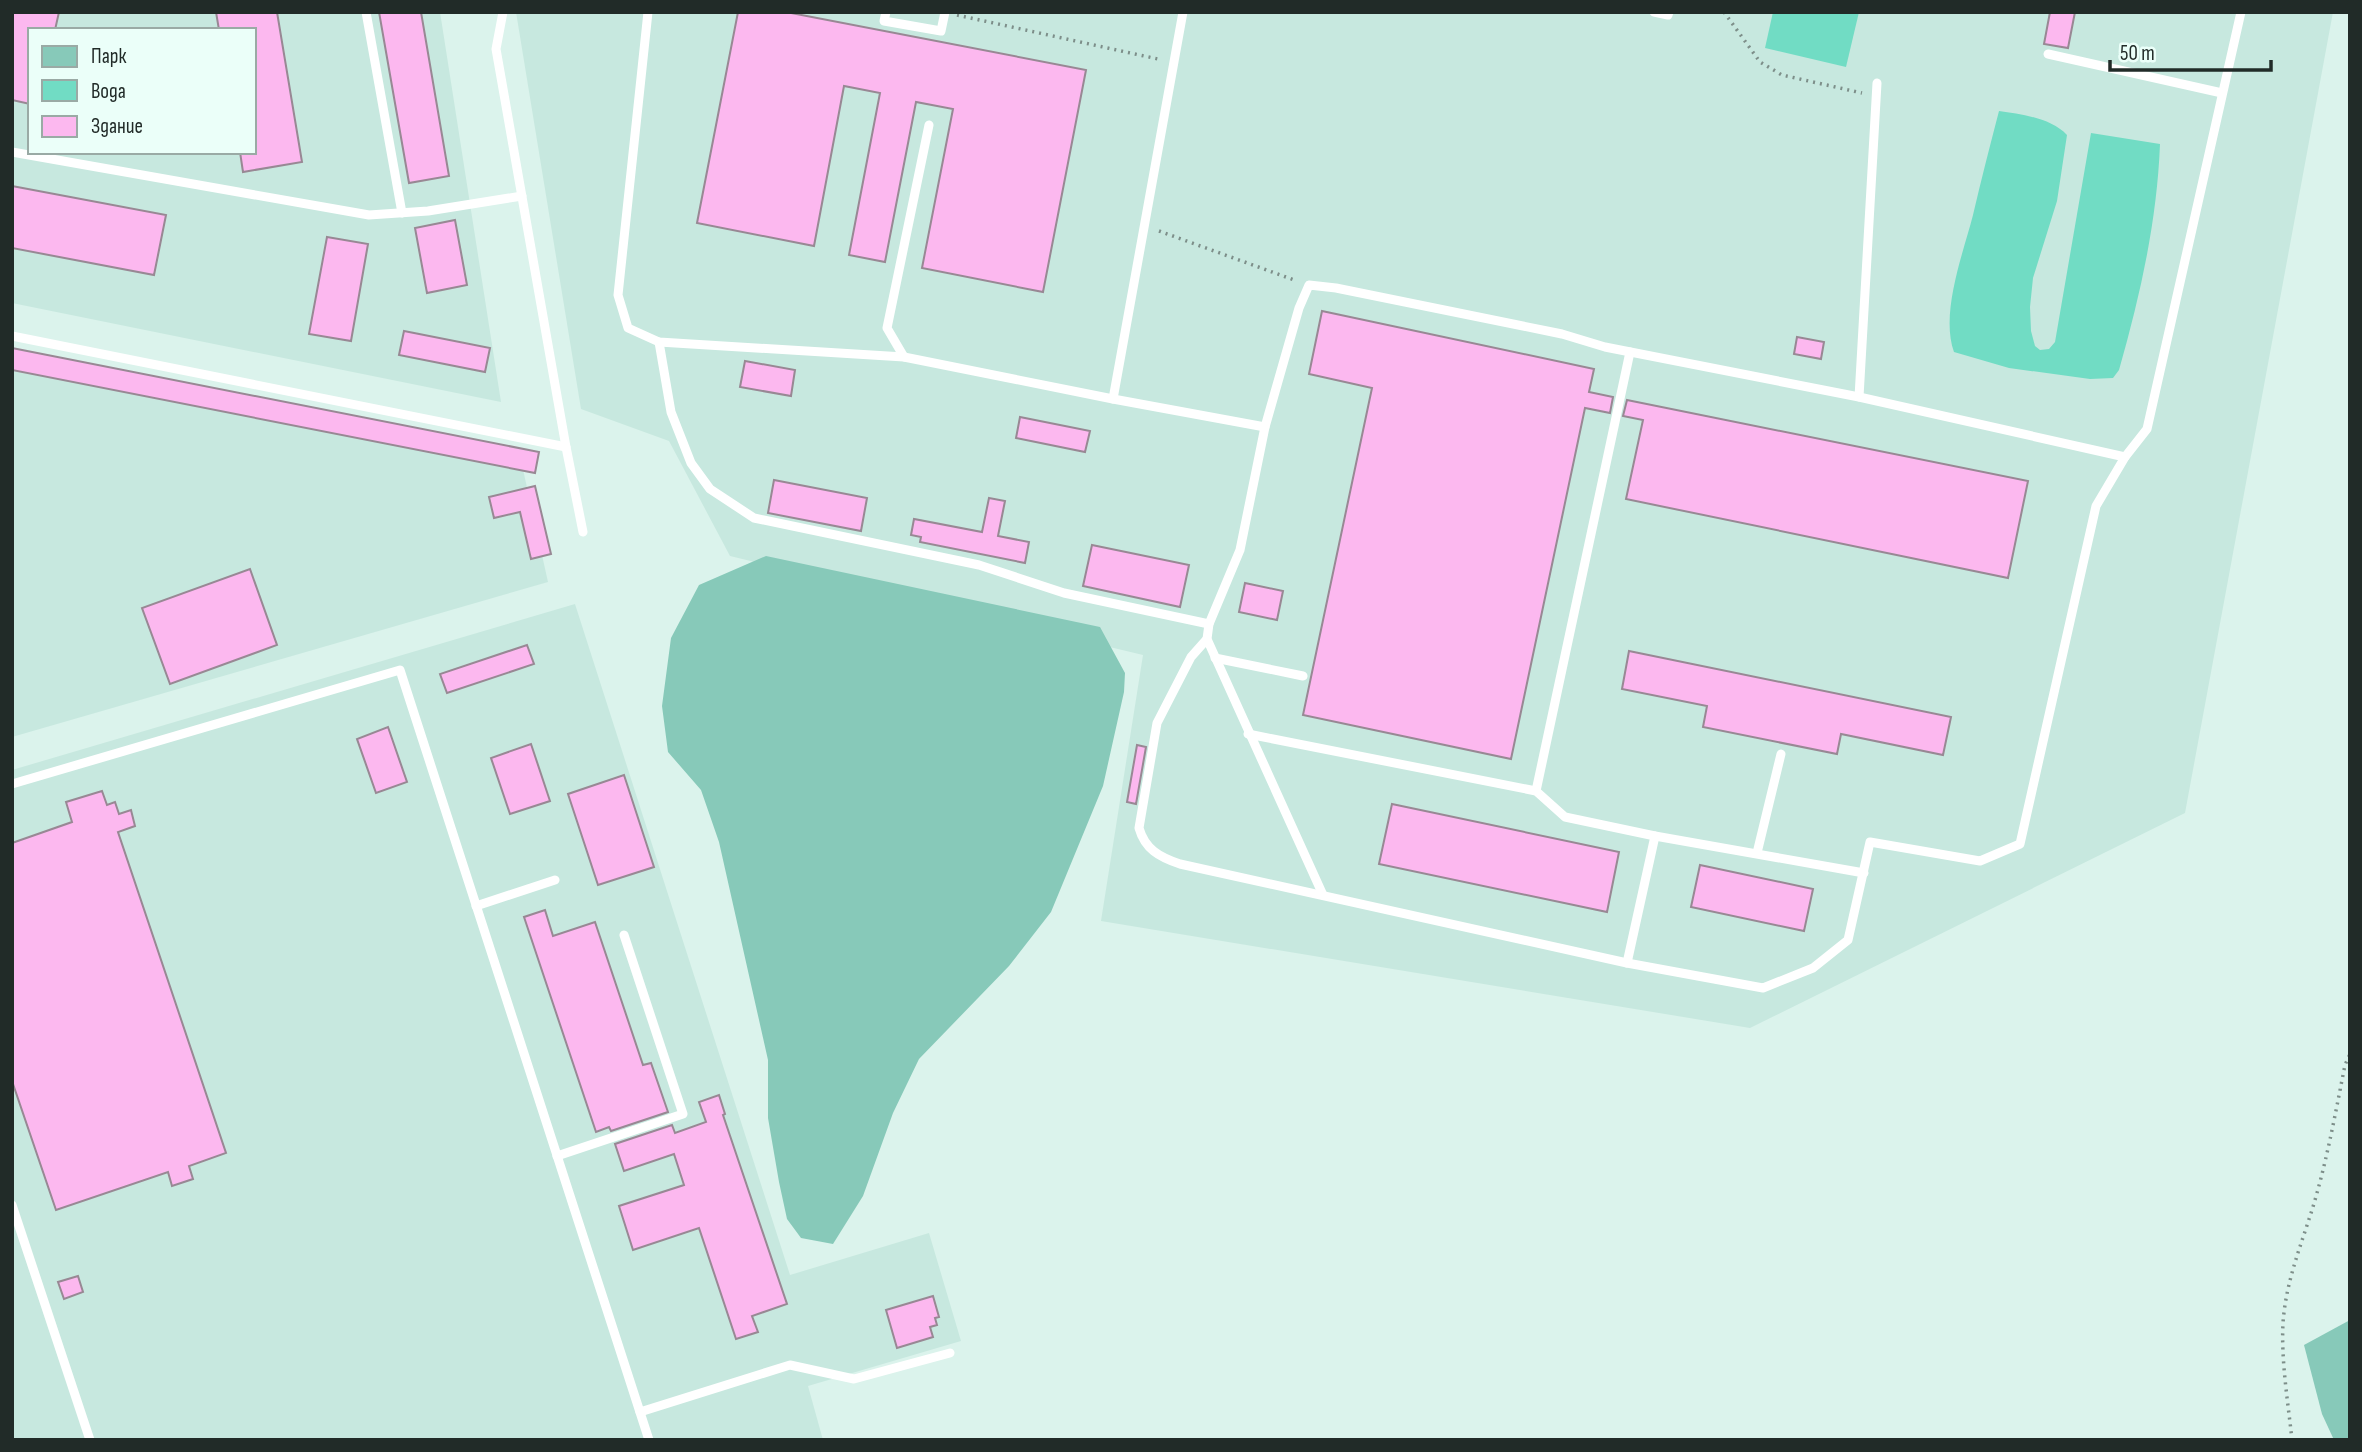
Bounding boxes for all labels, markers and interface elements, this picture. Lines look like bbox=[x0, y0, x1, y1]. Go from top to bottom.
legend bbox=[28, 28, 256, 154]
scale bar bbox=[2110, 28, 2271, 72]
text: 50 m bbox=[2120, 41, 2155, 66]
text: Парк bbox=[91, 44, 126, 69]
text: Вода bbox=[91, 79, 126, 104]
text: Здание bbox=[91, 114, 143, 139]

